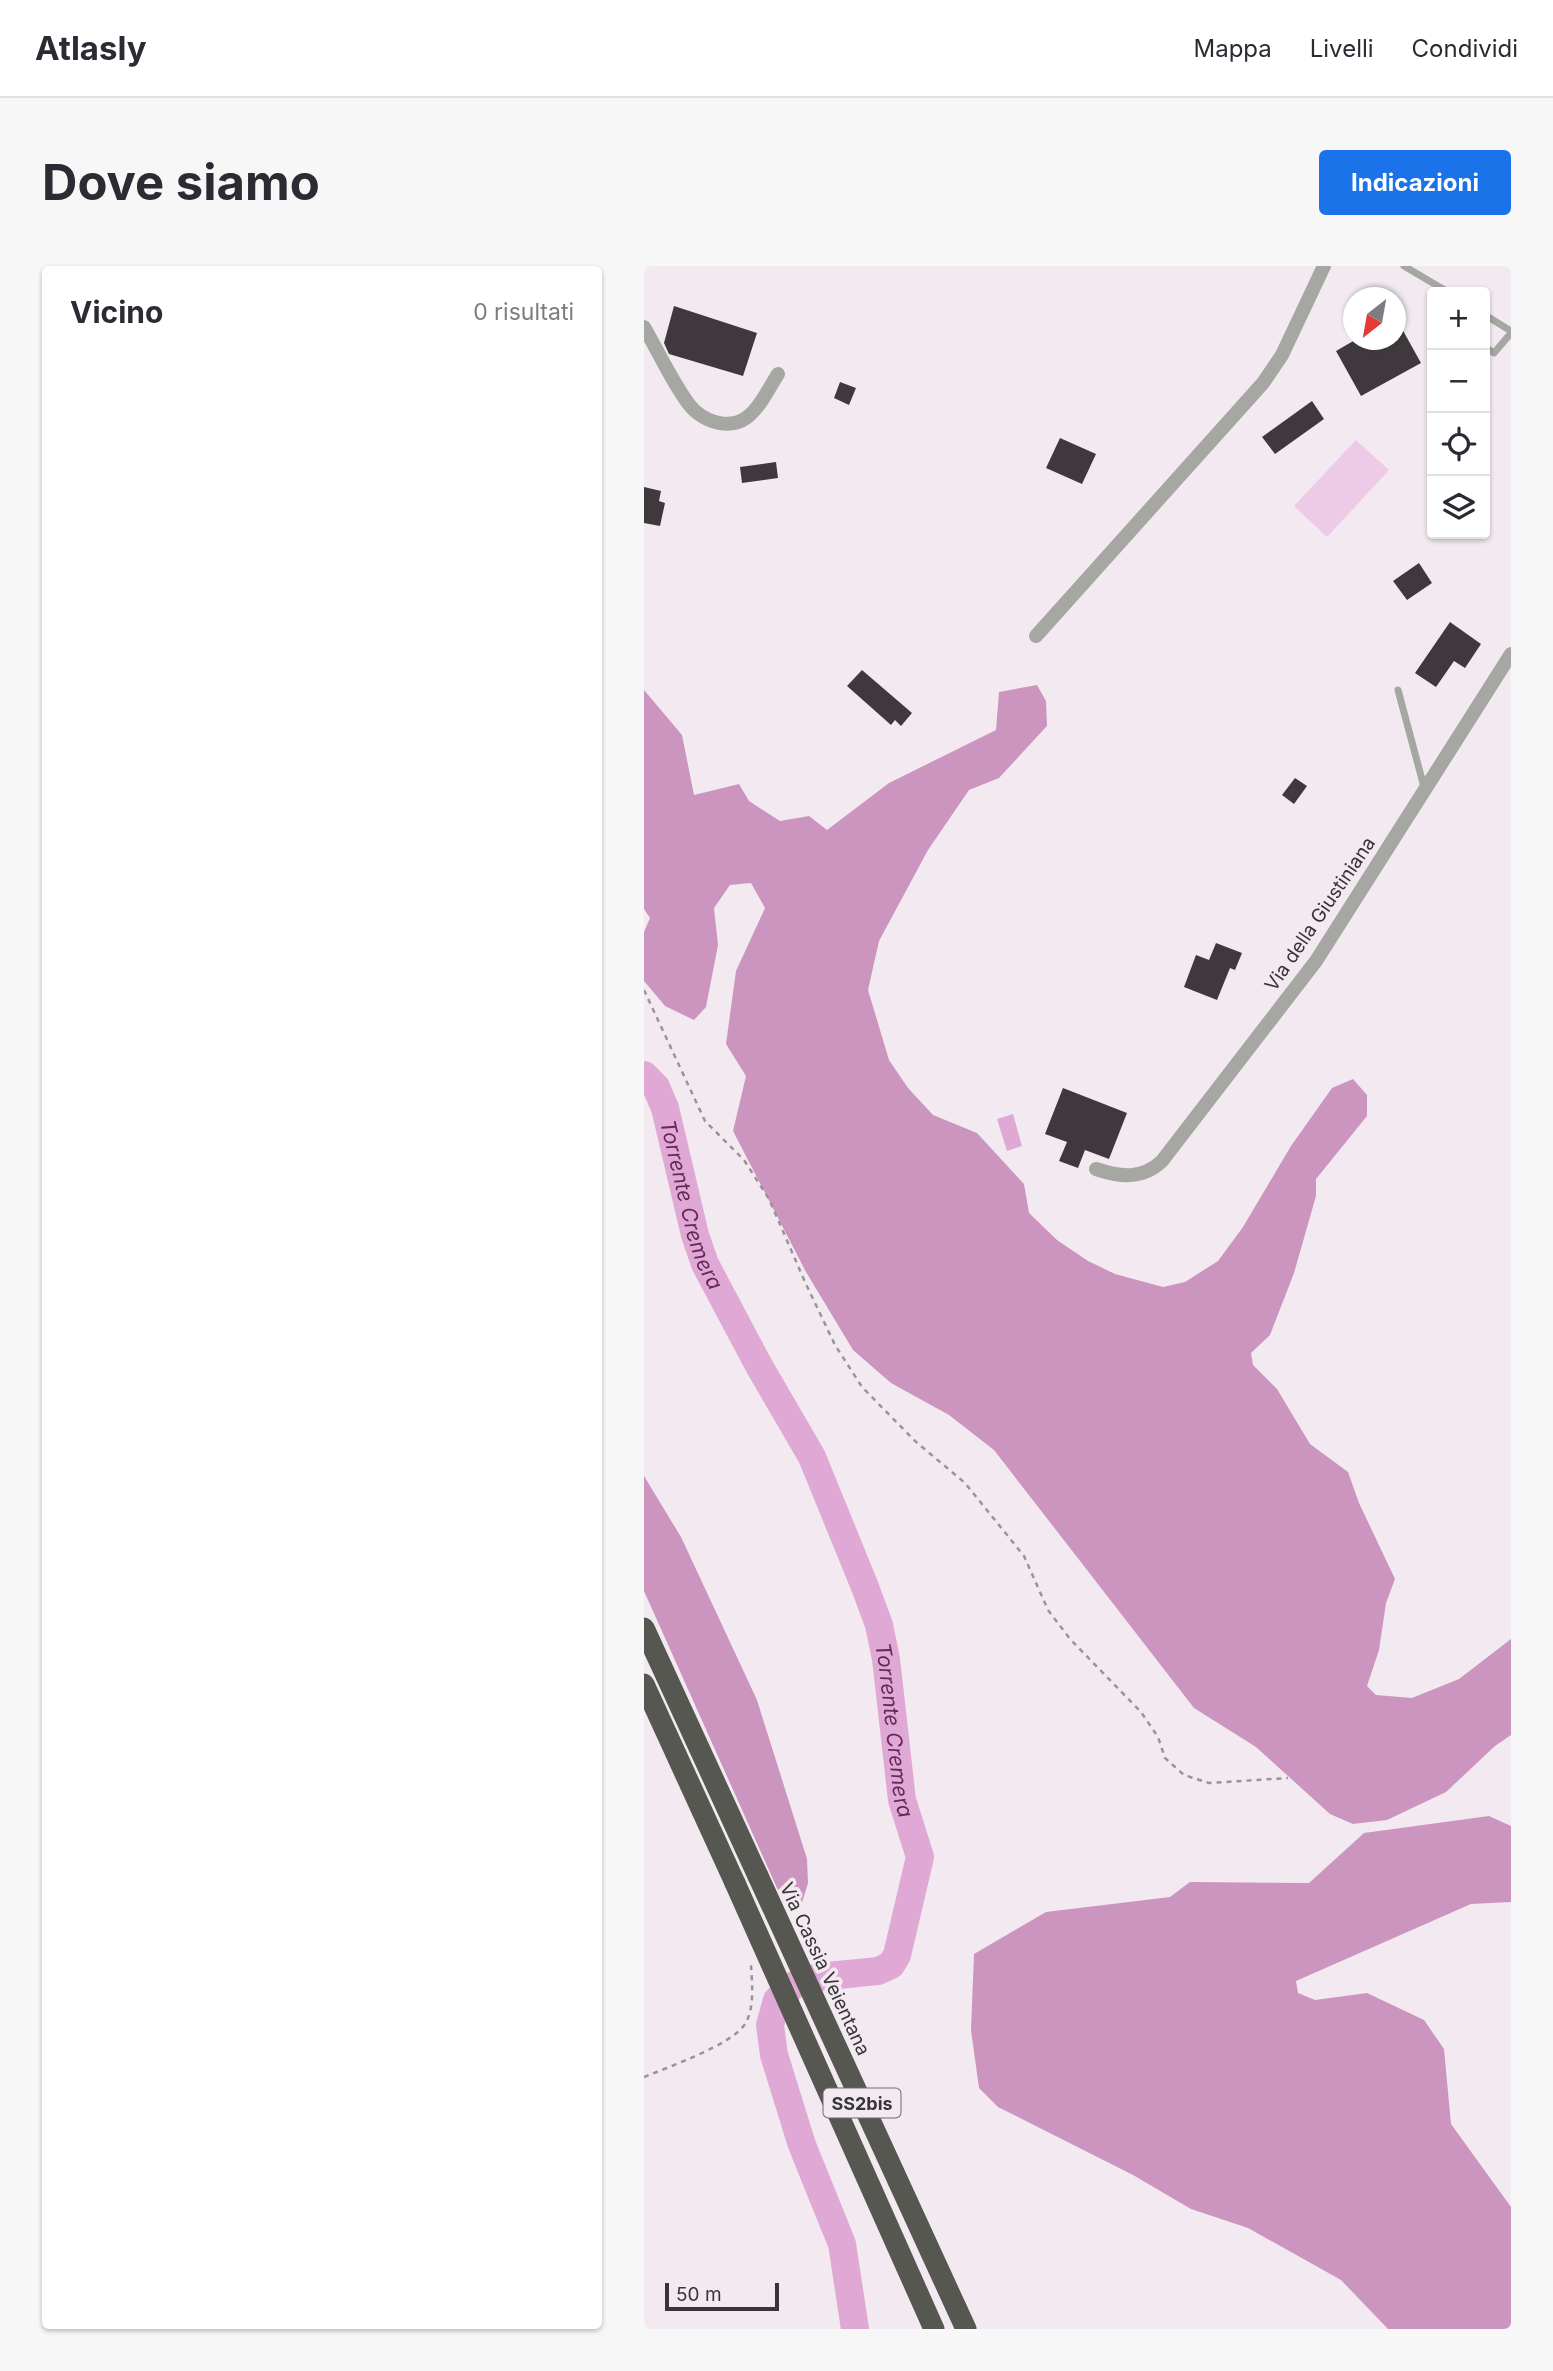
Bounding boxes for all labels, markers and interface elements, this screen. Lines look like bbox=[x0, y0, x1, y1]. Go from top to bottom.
text: Atlasly bbox=[35, 28, 147, 68]
text: Mappa bbox=[1193, 34, 1272, 63]
text: Livelli bbox=[1310, 34, 1374, 63]
text: Condividi bbox=[1412, 34, 1518, 63]
button: Indicazioni bbox=[1319, 150, 1511, 215]
text: Dove siamo bbox=[42, 153, 320, 212]
north arrow bbox=[1343, 287, 1406, 350]
map controls bbox=[1427, 287, 1490, 539]
button: + bbox=[1427, 287, 1490, 350]
text: Vicino bbox=[70, 294, 163, 330]
text: 0 risultati bbox=[473, 298, 574, 326]
button: − bbox=[1427, 350, 1490, 413]
button: locate bbox=[1427, 413, 1490, 476]
button: layers bbox=[1427, 476, 1490, 539]
street label: Via della Giustiniana bbox=[1260, 833, 1380, 995]
water label: Torrente Cremera bbox=[656, 1117, 729, 1294]
water label: Torrente Cremera bbox=[871, 1641, 919, 1821]
street label: Via Cassia Veientana bbox=[775, 1879, 875, 2059]
road number: SS2bis bbox=[824, 2089, 900, 2118]
scale bar bbox=[665, 2280, 779, 2312]
text: 50 m bbox=[676, 2283, 722, 2306]

